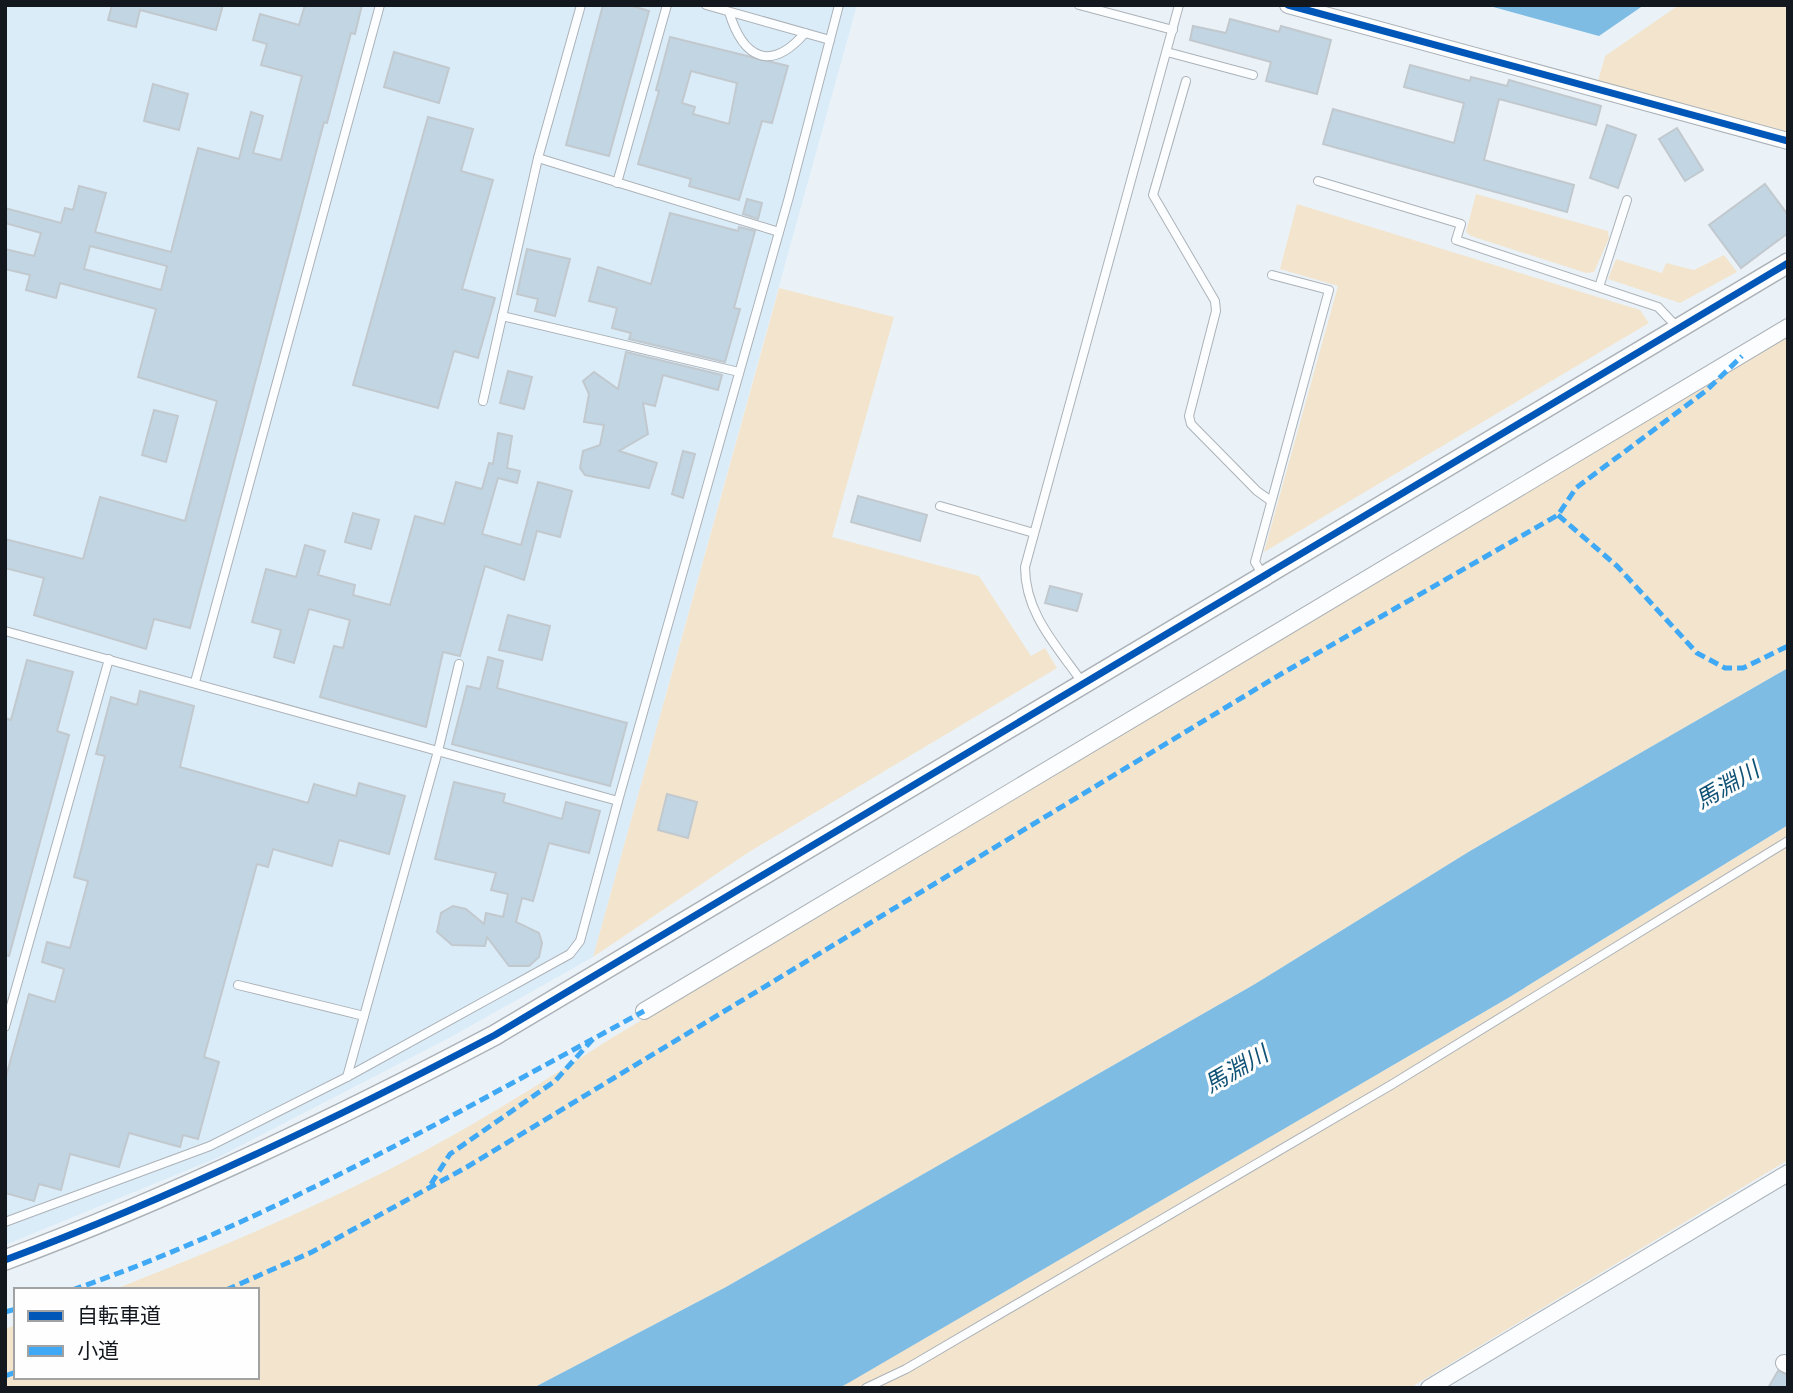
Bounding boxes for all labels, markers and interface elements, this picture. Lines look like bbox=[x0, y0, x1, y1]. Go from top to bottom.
water label: 馬淵川 bbox=[1690, 754, 1766, 814]
water label: 馬淵川 bbox=[1199, 1038, 1275, 1098]
legend bbox=[14, 1288, 259, 1379]
text: 自転車道 bbox=[77, 1303, 161, 1328]
text: 小道 bbox=[77, 1338, 119, 1363]

